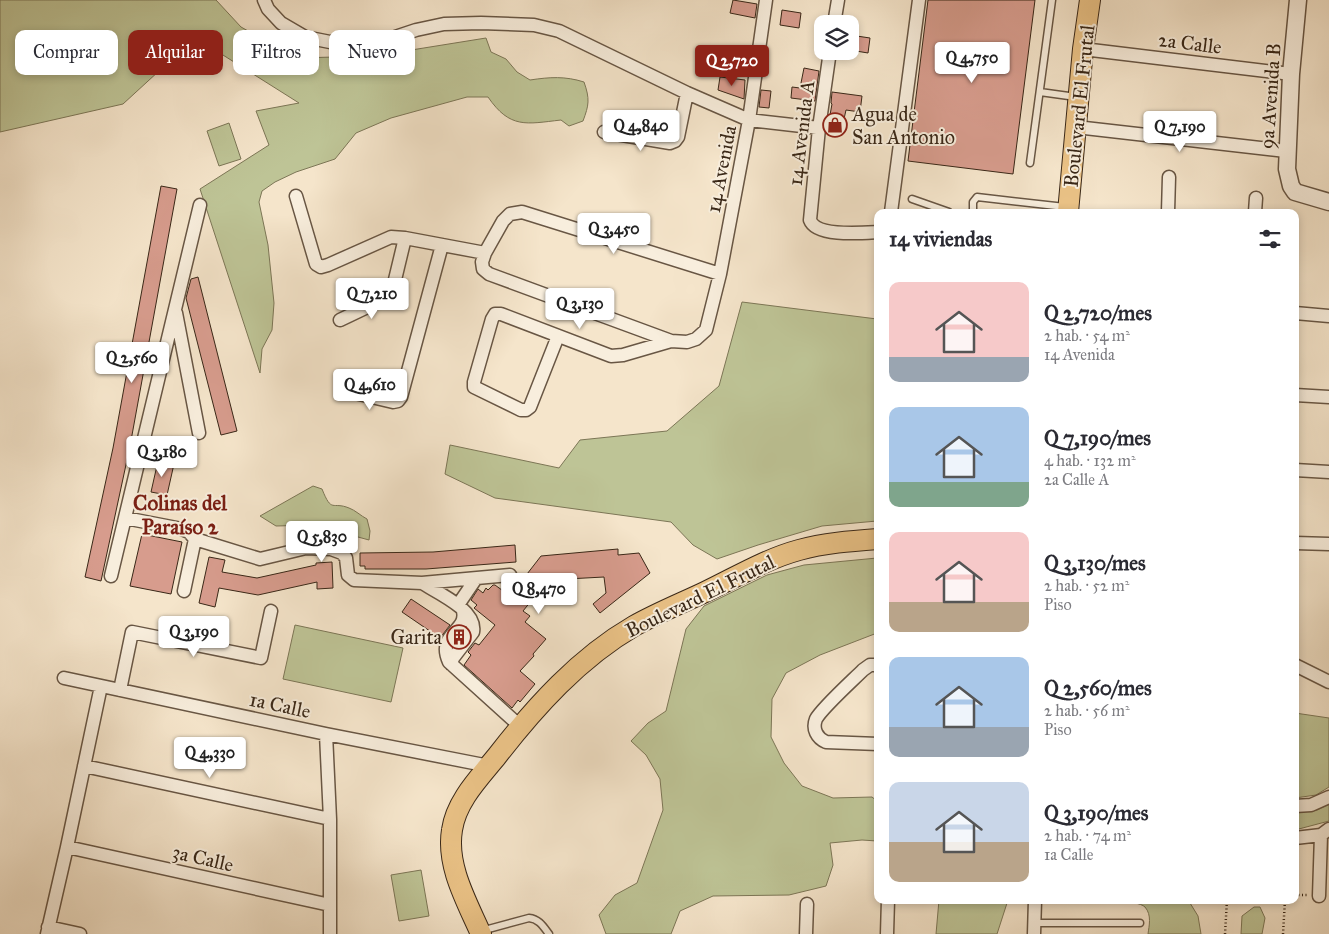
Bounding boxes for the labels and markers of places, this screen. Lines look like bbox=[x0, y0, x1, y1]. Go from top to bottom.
pin: Q 4,750 bbox=[926, 42, 1018, 84]
pin: Q 2,720 bbox=[686, 44, 778, 87]
place label: Agua de San Antonio bbox=[851, 102, 955, 149]
pin: Q 4,840 bbox=[595, 110, 687, 152]
pin: Q 7,190 bbox=[1134, 110, 1226, 153]
shop icon: Agua de San Antonio bbox=[822, 112, 848, 138]
pin: Q 3,450 bbox=[568, 212, 660, 255]
pin: Q 7,210 bbox=[326, 278, 418, 320]
pin: Q 3,130 bbox=[534, 288, 626, 330]
pin: Q 2,560 bbox=[86, 342, 178, 384]
pin: Q 4,610 bbox=[324, 368, 416, 411]
pin: Q 3,180 bbox=[116, 436, 208, 478]
pin: Q 5,830 bbox=[276, 520, 368, 563]
pin: Q 8,470 bbox=[493, 572, 585, 615]
pin: Q 3,190 bbox=[148, 616, 240, 658]
building icon: Garita bbox=[446, 624, 472, 650]
place label: Garita bbox=[391, 625, 443, 649]
pin: Q 4,330 bbox=[164, 736, 256, 779]

